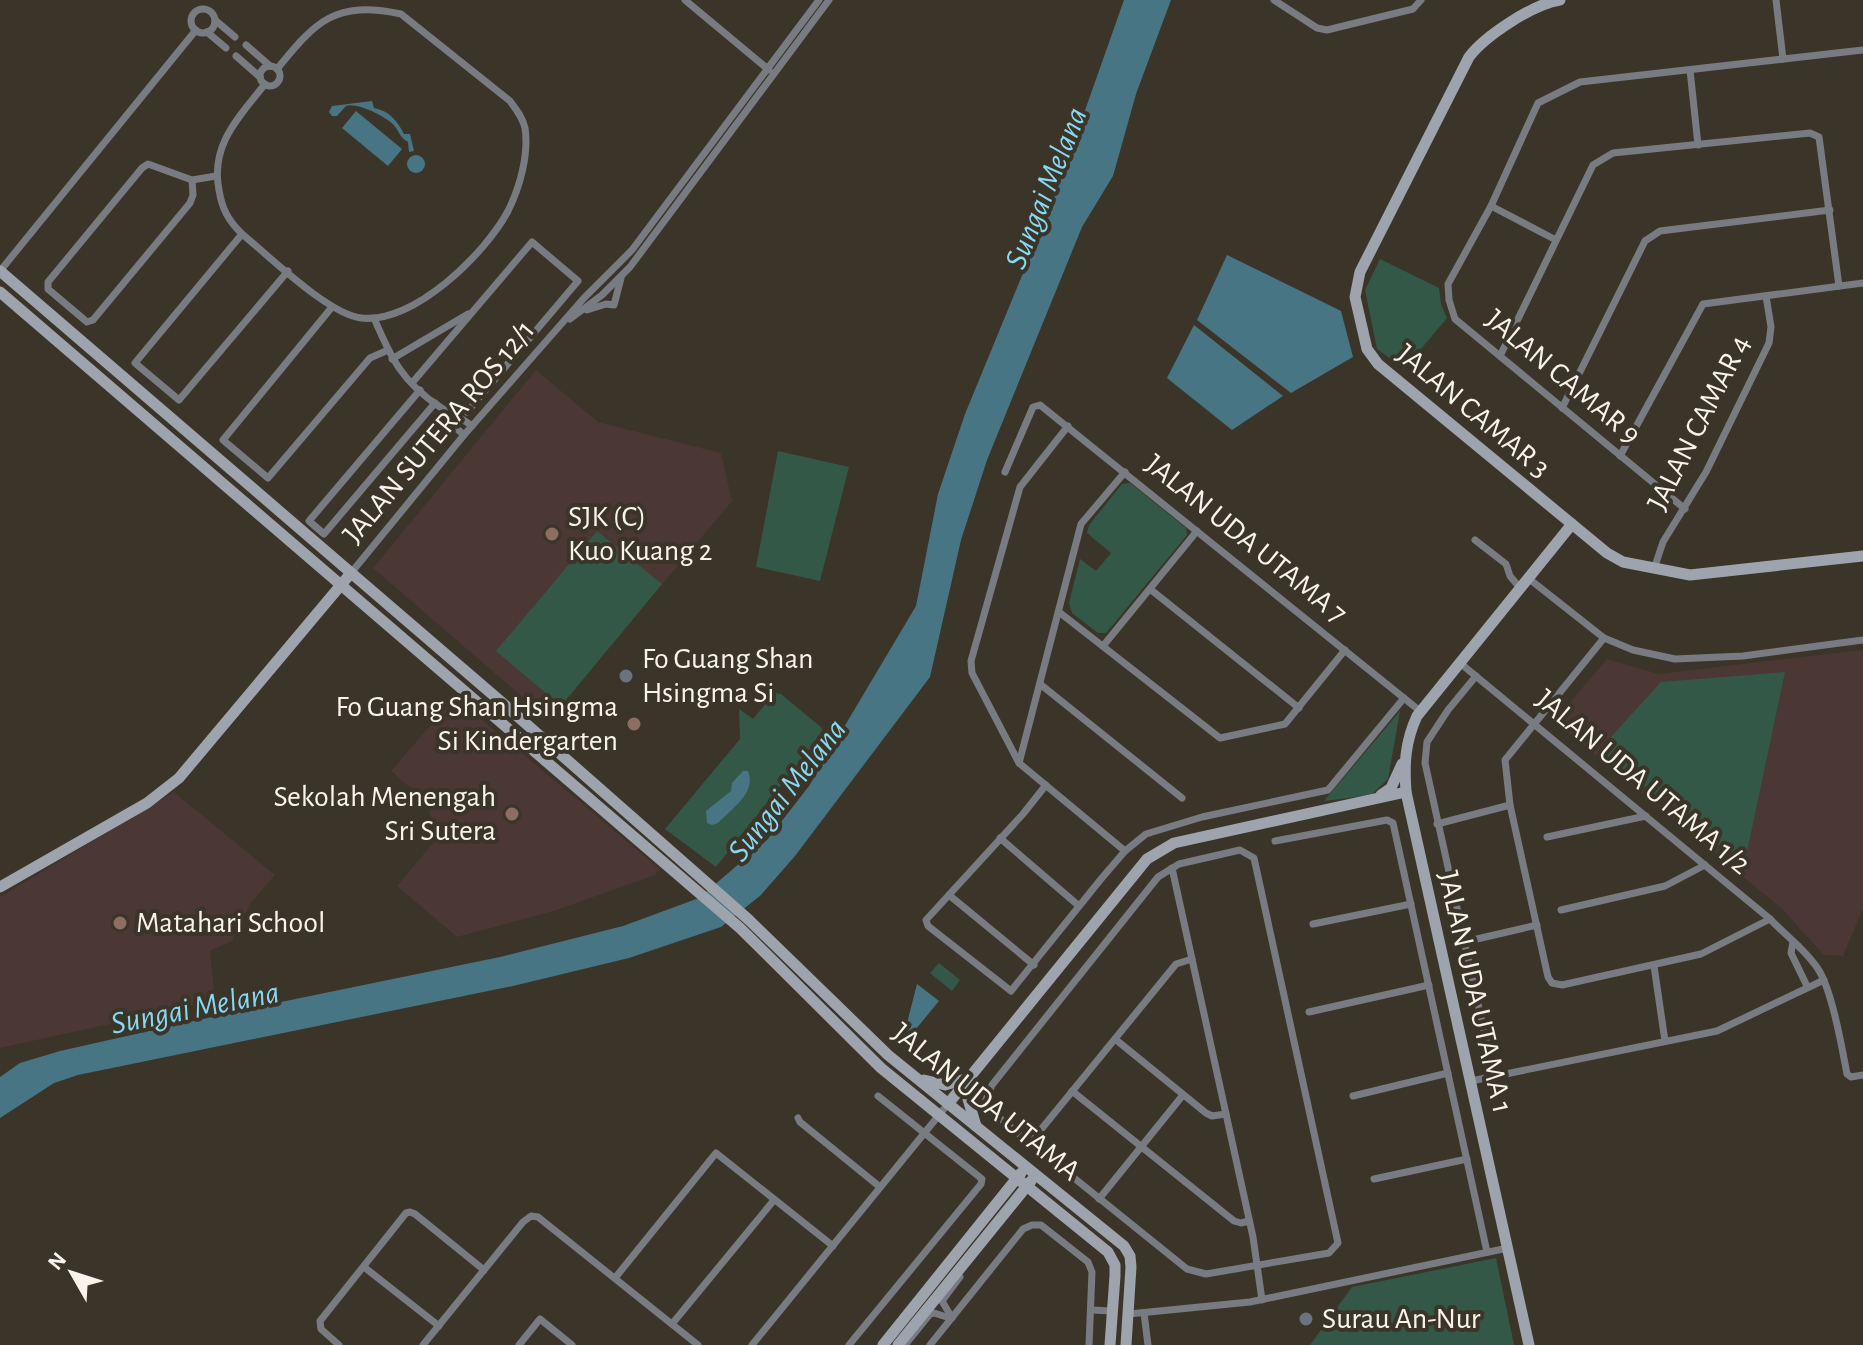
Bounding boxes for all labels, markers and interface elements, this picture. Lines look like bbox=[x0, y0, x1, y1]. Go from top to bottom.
water label: Sungai Melana bbox=[999, 103, 1093, 273]
street label: JALAN CAMAR 9 bbox=[1480, 304, 1646, 450]
street label: JALAN SUTERA ROS 12/1 bbox=[337, 315, 541, 549]
street label: JALAN CAMAR 4 bbox=[1642, 331, 1756, 515]
street label: JALAN CAMAR 3 bbox=[1391, 339, 1555, 483]
street label: JALAN UDA UTAMA 7 bbox=[1140, 449, 1352, 629]
place label: SJK (C) Kuo Kuang 2 bbox=[568, 502, 712, 566]
marker: SJK (C) Kuo Kuang 2 bbox=[543, 525, 561, 543]
place label: Fo Guang Shan Hsingma Si bbox=[642, 644, 813, 708]
marker: Fo Guang Shan Hsingma Si bbox=[617, 667, 635, 685]
street label: JALAN UDA UTAMA 1/2 bbox=[1530, 684, 1756, 880]
place label: Fo Guang Shan Hsingma Si Kindergarten bbox=[335, 692, 618, 756]
water label: Sungai Melana bbox=[722, 713, 852, 867]
marker: Fo Guang Shan Hsingma Si Kindergarten bbox=[625, 715, 643, 733]
place label: Sekolah Menengah Sri Sutera bbox=[273, 782, 496, 846]
marker: Sekolah Menengah Sri Sutera bbox=[503, 805, 521, 823]
street label: JALAN UDA UTAMA 1 bbox=[1433, 868, 1517, 1116]
place label: Matahari School bbox=[136, 908, 325, 938]
marker: Matahari School bbox=[111, 914, 129, 932]
water label: Sungai Melana bbox=[108, 976, 282, 1040]
street label: JALAN UDA UTAMA bbox=[886, 1017, 1086, 1187]
north arrow bbox=[32, 1233, 112, 1313]
text: N bbox=[44, 1248, 71, 1274]
place label: Surau An-Nur bbox=[1322, 1304, 1481, 1334]
marker: Surau An-Nur bbox=[1297, 1310, 1315, 1328]

